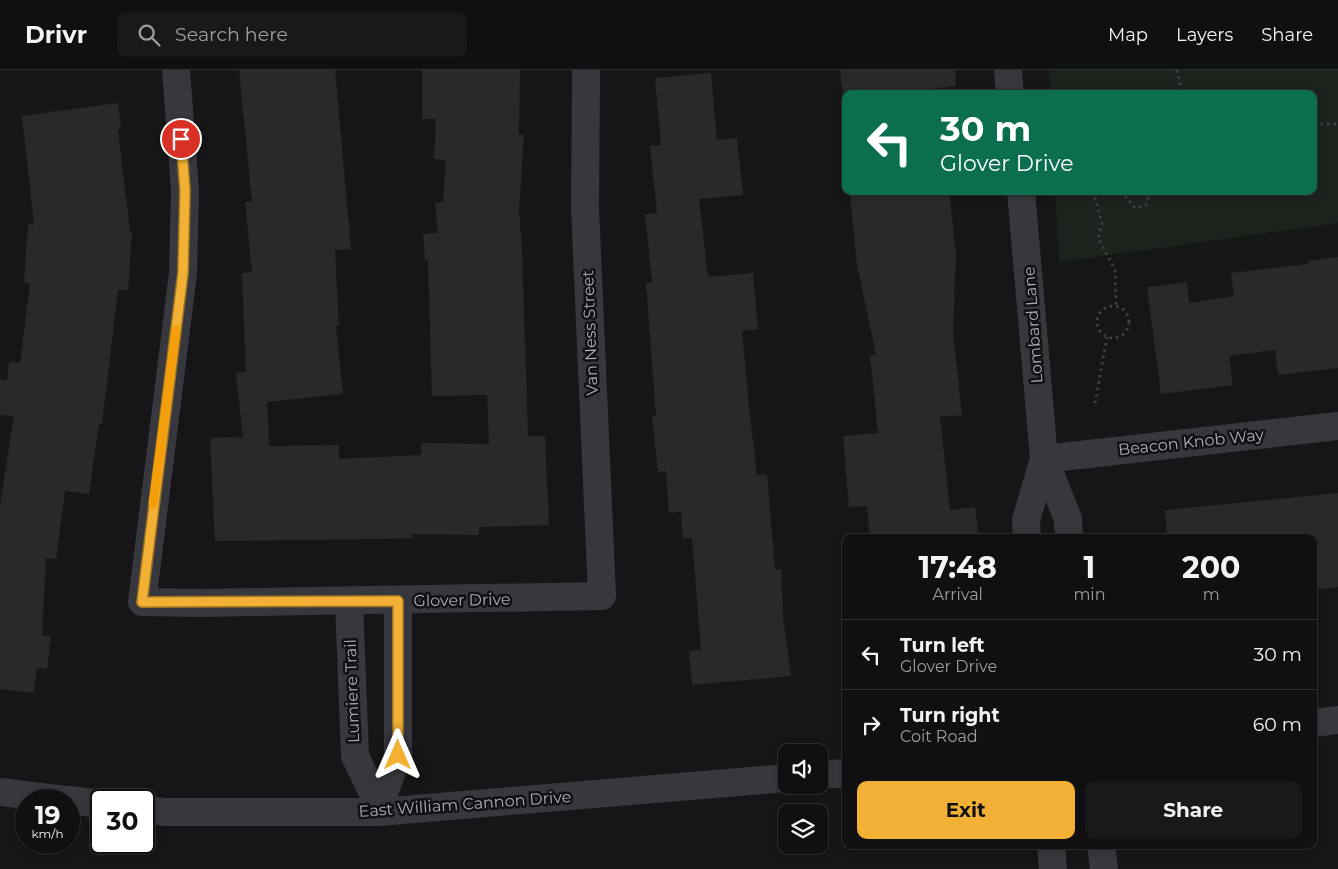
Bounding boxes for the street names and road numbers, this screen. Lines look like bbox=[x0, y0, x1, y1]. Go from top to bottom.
street label: Lombard Lane bbox=[1019, 266, 1047, 384]
street label: Van Ness Street bbox=[578, 269, 602, 396]
street label: Beacon Knob Way bbox=[1117, 425, 1265, 459]
street label: Glover Drive bbox=[413, 590, 511, 610]
street label: Lumiere Trail bbox=[341, 639, 363, 743]
street label: East William Cannon Drive bbox=[358, 787, 572, 821]

